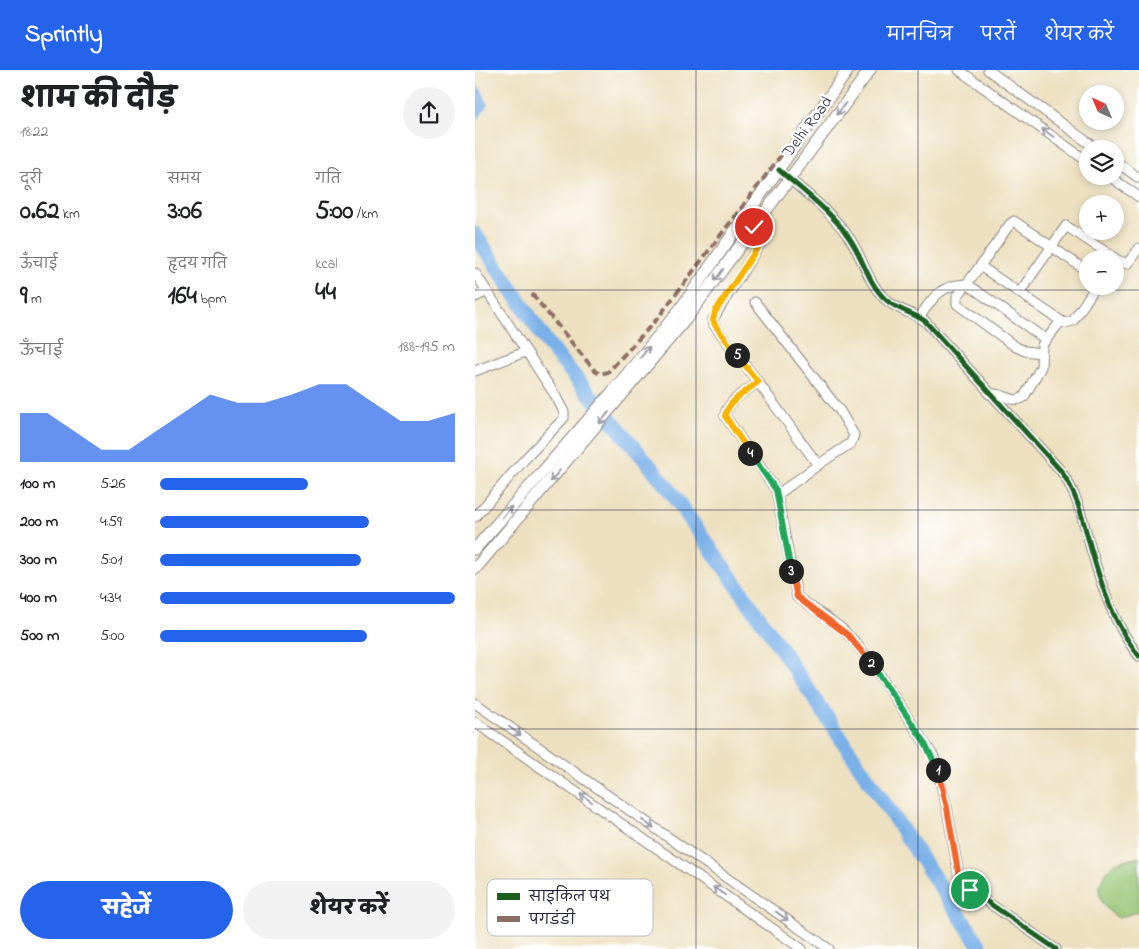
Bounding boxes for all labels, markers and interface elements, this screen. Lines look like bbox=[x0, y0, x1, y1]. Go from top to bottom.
text: Sprintly bbox=[25, 18, 103, 53]
text: मानचित्र bbox=[887, 23, 953, 49]
text: परतें bbox=[981, 23, 1016, 49]
text: शेयर करें bbox=[1044, 23, 1114, 49]
text: शाम की दौड़ bbox=[20, 80, 176, 121]
north arrow bbox=[1079, 85, 1124, 130]
map controls bbox=[1079, 85, 1124, 295]
button: share bbox=[403, 87, 455, 139]
street label: Delhi Road bbox=[776, 91, 839, 163]
one-way arrow bbox=[836, 102, 846, 116]
text: 18:22 bbox=[20, 120, 48, 144]
one-way arrow bbox=[1041, 128, 1055, 138]
button: layers bbox=[1079, 140, 1124, 185]
text: दूरी bbox=[20, 169, 42, 190]
text: समय bbox=[168, 169, 201, 190]
text: गति bbox=[315, 169, 341, 190]
text: 0.62 bbox=[20, 194, 59, 230]
text: 3:06 bbox=[168, 194, 202, 230]
text: 5:00 bbox=[315, 194, 353, 230]
button: + bbox=[1079, 195, 1124, 240]
text: km bbox=[59, 204, 80, 225]
text: /km bbox=[353, 204, 378, 225]
pin bbox=[733, 206, 775, 248]
icon: check bbox=[740, 213, 768, 241]
button: − bbox=[1079, 250, 1124, 295]
text: ऊँचाई bbox=[20, 254, 58, 275]
text: हृदय गति bbox=[168, 254, 227, 275]
text: kcal bbox=[315, 254, 338, 275]
one-way arrow bbox=[714, 268, 724, 282]
text: 44 bbox=[315, 275, 336, 311]
text: 9 bbox=[20, 279, 28, 315]
text: 164 bbox=[168, 279, 197, 315]
text: m bbox=[28, 289, 42, 310]
text: bpm bbox=[197, 289, 226, 310]
text: 188–195 m bbox=[398, 335, 455, 359]
text: ऊँचाई bbox=[20, 339, 63, 363]
pin: 5 bbox=[725, 342, 749, 368]
text: 5 bbox=[733, 345, 742, 366]
one-way arrow bbox=[640, 346, 651, 359]
one-way arrow bbox=[598, 411, 610, 424]
pin: 4 bbox=[737, 440, 763, 466]
text: 4 bbox=[748, 443, 753, 464]
one-way arrow bbox=[549, 469, 560, 482]
text: 100 m bbox=[20, 472, 55, 496]
text: 5:26 bbox=[100, 472, 126, 496]
one-way arrow bbox=[501, 505, 513, 518]
text: 200 m bbox=[20, 510, 58, 534]
text: 4:59 bbox=[100, 510, 122, 534]
text: 300 m bbox=[20, 548, 57, 572]
text: 5:01 bbox=[100, 548, 123, 572]
pin: 3 bbox=[779, 558, 803, 584]
text: 3 bbox=[789, 561, 794, 582]
text: 400 m bbox=[20, 586, 57, 610]
text: 4:34 bbox=[100, 586, 121, 610]
text: 500 m bbox=[20, 624, 59, 648]
text: 5:00 bbox=[100, 624, 124, 648]
pin: 2 bbox=[859, 650, 883, 676]
text: 2 bbox=[868, 653, 875, 674]
one-way arrow bbox=[508, 726, 522, 736]
pin: 1 bbox=[925, 758, 951, 782]
text: 1 bbox=[936, 760, 941, 781]
one-way arrow bbox=[579, 793, 593, 803]
one-way arrow bbox=[641, 819, 655, 829]
pin bbox=[949, 869, 991, 911]
icon: arrive bbox=[956, 876, 984, 904]
legend bbox=[487, 879, 653, 936]
button: सहेजें bbox=[20, 881, 233, 939]
button: शेयर करें bbox=[243, 881, 455, 939]
text: साइकिल पथ bbox=[528, 885, 611, 908]
one-way arrow bbox=[713, 886, 727, 896]
text: पगडंडी bbox=[528, 908, 576, 931]
one-way arrow bbox=[775, 911, 789, 921]

